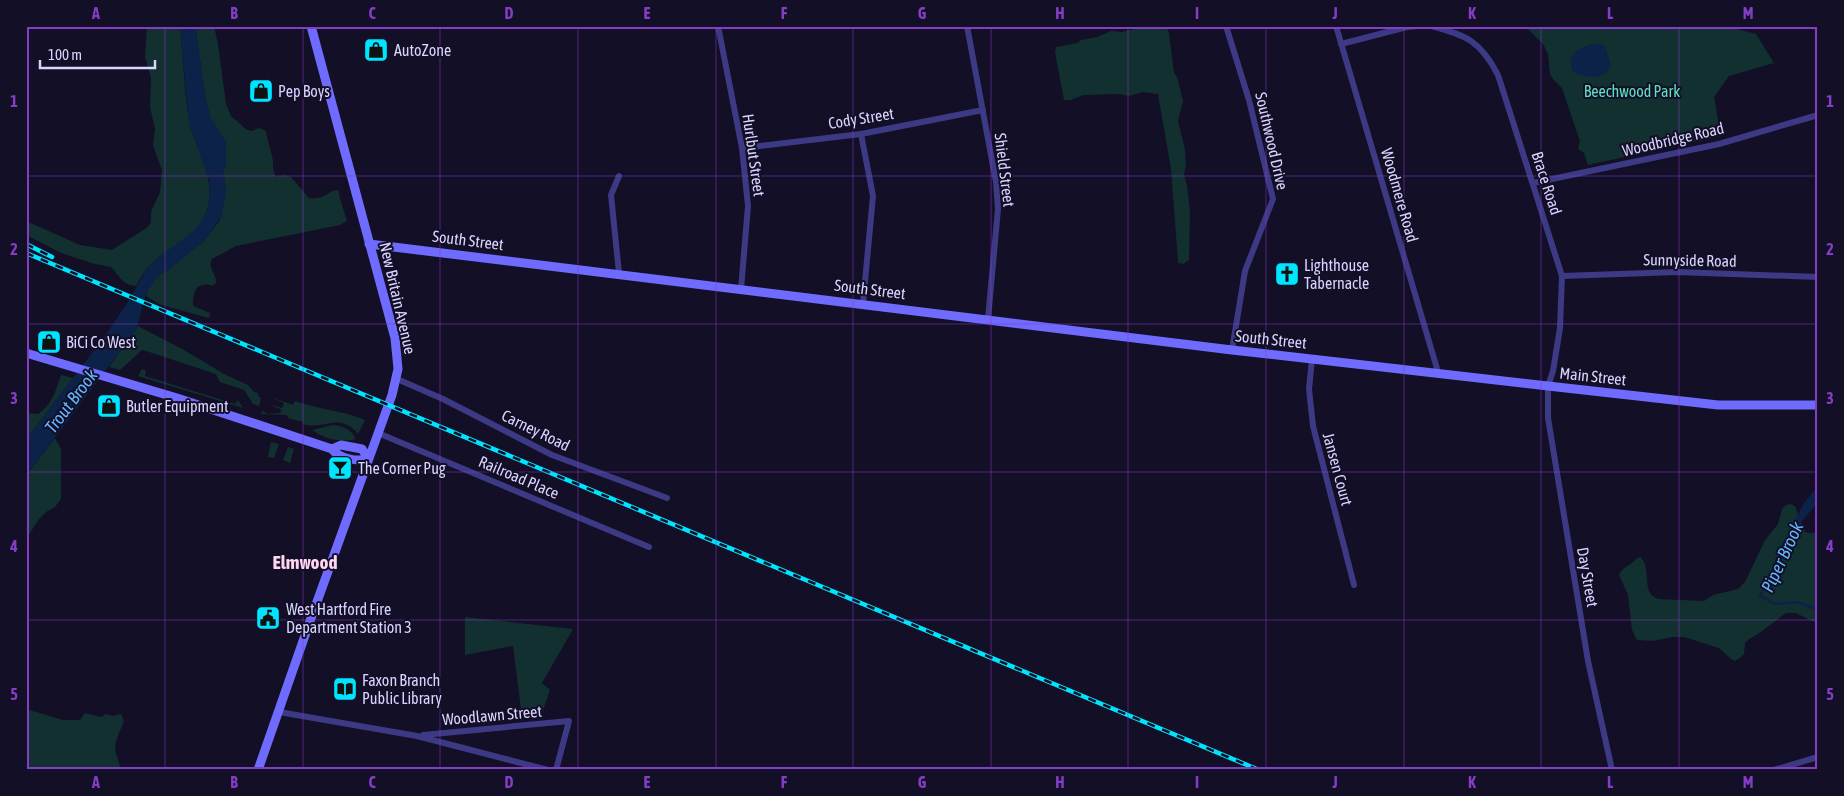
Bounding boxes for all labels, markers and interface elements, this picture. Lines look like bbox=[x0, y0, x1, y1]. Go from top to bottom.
text: A bbox=[91, 4, 100, 22]
text: B bbox=[230, 4, 238, 22]
text: C bbox=[368, 4, 376, 22]
text: D bbox=[505, 4, 514, 22]
text: E bbox=[644, 4, 651, 22]
text: F bbox=[781, 4, 788, 22]
text: G bbox=[918, 4, 927, 22]
text: H bbox=[1055, 4, 1065, 22]
text: I bbox=[1195, 4, 1199, 22]
text: J bbox=[1331, 4, 1338, 22]
text: K bbox=[1468, 4, 1476, 22]
text: L bbox=[1607, 4, 1614, 22]
text: M bbox=[1743, 4, 1753, 22]
shop icon: AutoZone bbox=[363, 37, 389, 63]
scale bar bbox=[40, 38, 155, 70]
place label: AutoZone bbox=[394, 41, 451, 59]
text: 100 m bbox=[48, 46, 82, 63]
shop icon: Pep Boys bbox=[248, 78, 274, 104]
place label: Pep Boys bbox=[278, 82, 330, 101]
park label: Beechwood Park bbox=[1584, 82, 1680, 100]
street label: Southwood Drive bbox=[1252, 90, 1292, 192]
text: 1 bbox=[10, 92, 18, 110]
text: 1 bbox=[1826, 92, 1834, 110]
street label: Cody Street bbox=[827, 104, 896, 133]
street label: Hurlbut Street bbox=[739, 113, 769, 198]
street label: Woodbridge Road bbox=[1620, 119, 1726, 160]
street label: Shield Street bbox=[992, 132, 1019, 208]
street label: Woodmere Road bbox=[1378, 146, 1422, 244]
street label: Brace Road bbox=[1528, 149, 1566, 217]
street label: South Street bbox=[431, 227, 505, 253]
text: 2 bbox=[10, 240, 18, 258]
street label: New Britain Avenue bbox=[376, 240, 420, 356]
text: 2 bbox=[1826, 240, 1834, 258]
street label: Sunnyside Road bbox=[1643, 250, 1737, 271]
place label: Lighthouse Tabernacle bbox=[1304, 256, 1369, 292]
church icon: Lighthouse Tabernacle bbox=[1274, 261, 1300, 287]
street label: South Street bbox=[833, 276, 907, 302]
street label: South Street bbox=[1234, 326, 1308, 352]
shop icon: BiCi Co West bbox=[36, 329, 62, 355]
place label: BiCi Co West bbox=[66, 333, 136, 351]
water label: Trout Brook bbox=[40, 364, 102, 437]
street label: Main Street bbox=[1559, 364, 1628, 388]
text: 3 bbox=[10, 389, 18, 407]
text: 3 bbox=[1826, 389, 1834, 407]
shop icon: Butler Equipment bbox=[96, 393, 122, 419]
place label: Butler Equipment bbox=[126, 397, 229, 416]
street label: Carney Road bbox=[499, 406, 573, 455]
street label: Jansen Court bbox=[1320, 431, 1356, 508]
street label: Railroad Place bbox=[476, 452, 562, 502]
bar icon: The Corner Pug bbox=[327, 455, 353, 481]
place label: The Corner Pug bbox=[358, 459, 446, 478]
water label: Piper Brook bbox=[1757, 518, 1808, 596]
text: 4 bbox=[9, 537, 18, 555]
text: 4 bbox=[1825, 537, 1834, 555]
street label: Day Street bbox=[1573, 546, 1602, 609]
district label: Elmwood bbox=[273, 551, 337, 573]
place label: West Hartford Fire Department Station 3 bbox=[286, 600, 412, 637]
public building icon: West Hartford Fire Department Station 3 bbox=[255, 605, 281, 631]
place label: Faxon Branch Public Library bbox=[362, 671, 442, 708]
library icon: Faxon Branch Public Library bbox=[332, 676, 358, 702]
text: 5 bbox=[10, 685, 18, 703]
text: 5 bbox=[1826, 685, 1834, 703]
street label: Woodlawn Street bbox=[441, 702, 543, 728]
text: A bbox=[91, 773, 100, 791]
text: B bbox=[230, 773, 238, 791]
text: C bbox=[368, 773, 376, 791]
text: D bbox=[505, 773, 514, 791]
text: E bbox=[644, 773, 651, 791]
text: F bbox=[781, 773, 788, 791]
text: G bbox=[918, 773, 927, 791]
text: H bbox=[1055, 773, 1065, 791]
text: I bbox=[1195, 773, 1199, 791]
text: J bbox=[1331, 773, 1338, 791]
text: K bbox=[1468, 773, 1476, 791]
text: L bbox=[1607, 773, 1614, 791]
text: M bbox=[1743, 773, 1753, 791]

